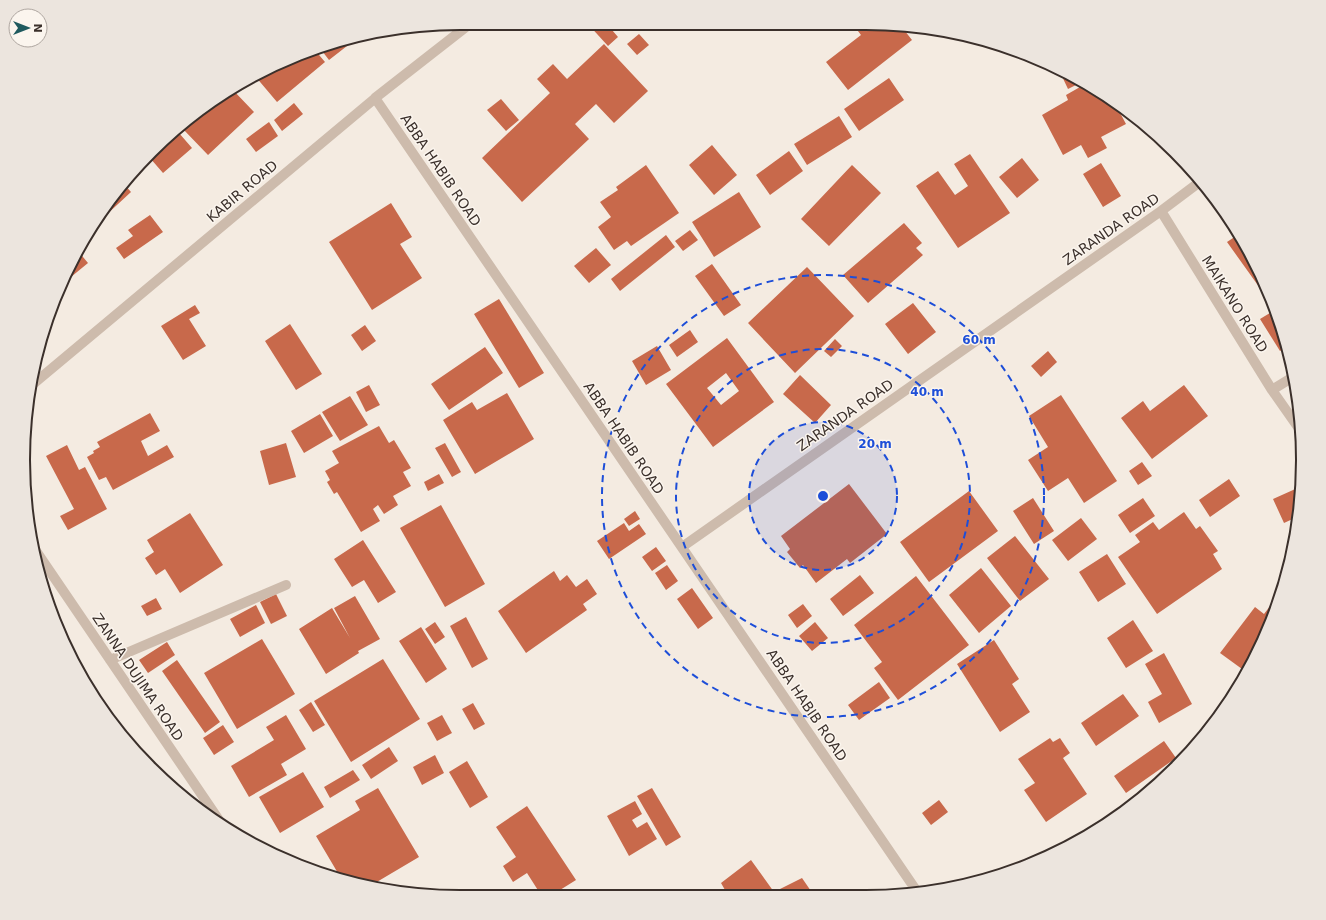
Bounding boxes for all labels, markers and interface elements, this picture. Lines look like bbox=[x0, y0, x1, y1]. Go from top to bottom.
north arrow bbox=[8, 8, 48, 48]
text: N bbox=[31, 23, 44, 33]
street label: ABBA HABIB ROAD bbox=[398, 111, 484, 229]
street label: KABIR ROAD bbox=[203, 157, 281, 225]
street label: ZARANDA ROAD bbox=[1060, 190, 1162, 268]
street label: MAIKANO ROAD bbox=[1199, 253, 1271, 355]
text: 60 m bbox=[962, 333, 996, 347]
street label: ZARANDA ROAD bbox=[794, 376, 896, 454]
street label: ABBA HABIB ROAD bbox=[581, 379, 667, 497]
text: 40 m bbox=[910, 385, 944, 399]
text: 20 m bbox=[858, 437, 892, 451]
centre of rings bbox=[816, 489, 830, 503]
street label: ZANNA DUJIMA ROAD bbox=[89, 610, 187, 744]
street label: ABBA HABIB ROAD bbox=[764, 646, 850, 764]

